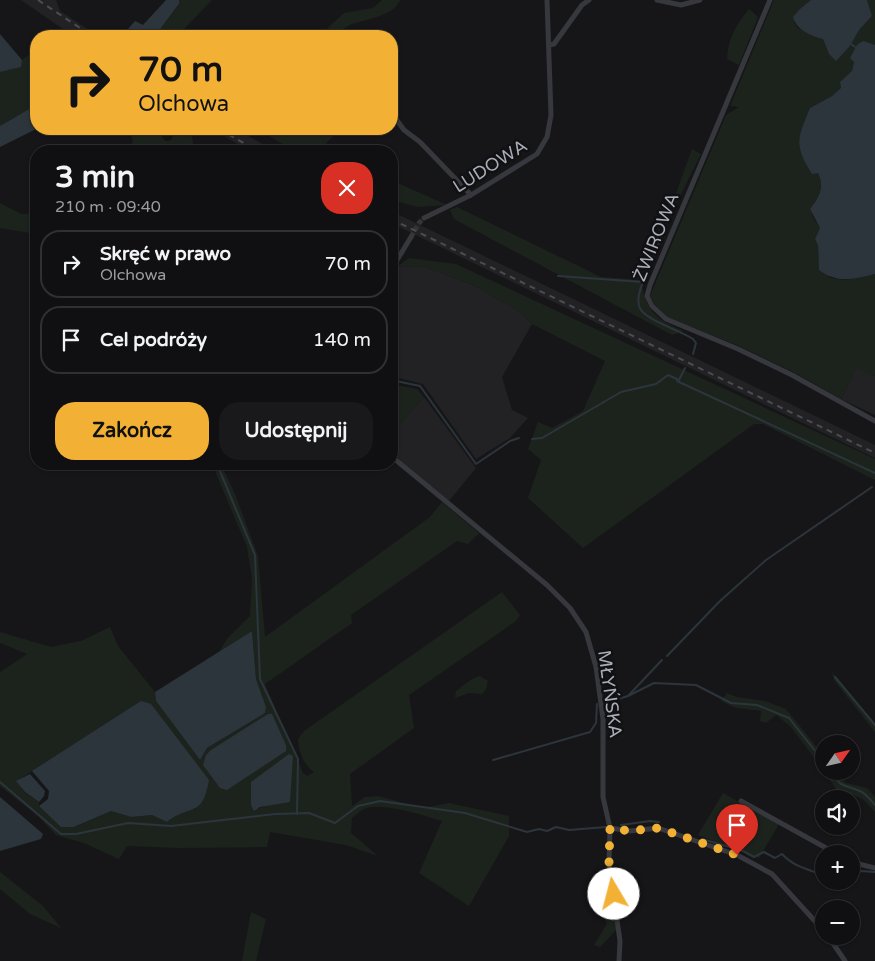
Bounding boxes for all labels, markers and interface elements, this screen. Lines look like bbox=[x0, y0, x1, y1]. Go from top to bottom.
text: 70 m bbox=[138, 49, 223, 91]
icon: right bbox=[55, 50, 120, 115]
text: Olchowa bbox=[138, 91, 229, 117]
street label: LUDOWA bbox=[449, 135, 531, 197]
text: 3 min bbox=[55, 159, 135, 196]
button: close bbox=[321, 162, 373, 214]
street label: ŻWIROWA bbox=[628, 189, 684, 285]
text: 210 m · 09:40 bbox=[55, 197, 161, 217]
text: Skręć w prawo bbox=[100, 243, 231, 265]
icon: right bbox=[57, 250, 85, 278]
text: 70 m bbox=[325, 253, 371, 275]
text: Olchowa bbox=[100, 265, 166, 285]
icon: arrive bbox=[57, 326, 85, 354]
text: Cel podróży bbox=[100, 329, 207, 351]
text: 140 m bbox=[313, 329, 371, 351]
button: Zakończ bbox=[55, 402, 209, 460]
button: Udostępnij bbox=[219, 402, 373, 460]
street label: MŁYŃSKA bbox=[593, 649, 627, 739]
north arrow bbox=[815, 735, 860, 780]
map controls bbox=[815, 735, 860, 945]
button: sound bbox=[815, 790, 860, 835]
pin bbox=[716, 804, 758, 855]
icon: arrive bbox=[723, 811, 751, 839]
button: + bbox=[815, 845, 860, 890]
position arrow bbox=[587, 867, 639, 919]
button: − bbox=[815, 900, 860, 945]

